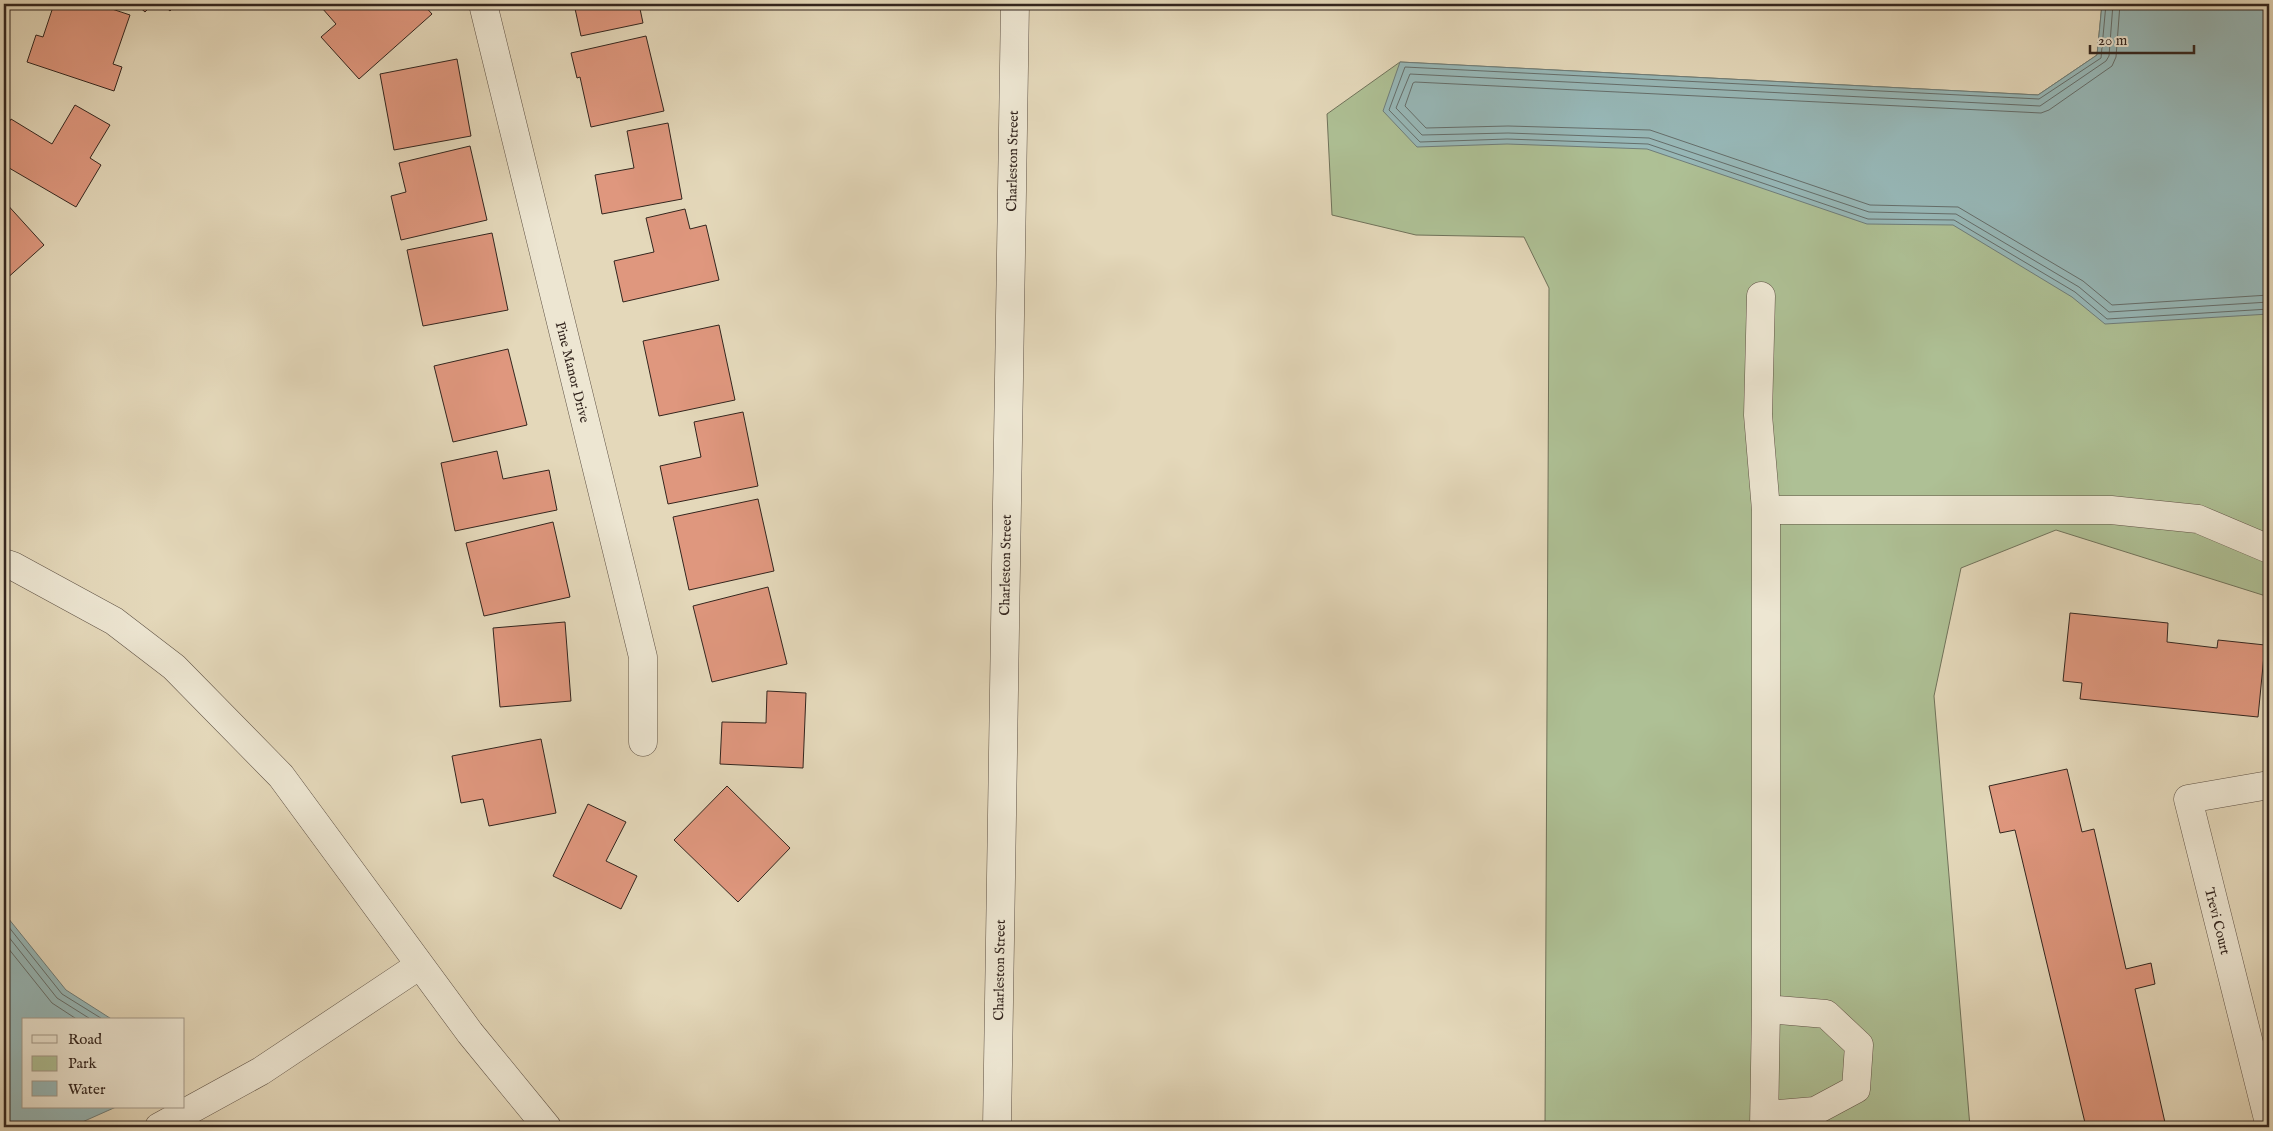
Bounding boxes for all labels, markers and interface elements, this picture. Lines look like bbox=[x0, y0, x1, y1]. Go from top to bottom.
scale bar bbox=[2090, 22, 2194, 54]
text: 20 m bbox=[2098, 31, 2128, 50]
street label: Charleston Street bbox=[1003, 110, 1023, 212]
street label: Pine Manor Drive bbox=[551, 320, 593, 425]
street label: Charleston Street bbox=[996, 514, 1016, 616]
street label: Trevi Court bbox=[2200, 886, 2234, 957]
street label: Charleston Street bbox=[990, 919, 1010, 1021]
legend bbox=[22, 1018, 185, 1108]
text: Road bbox=[68, 1030, 103, 1049]
text: Park bbox=[68, 1054, 98, 1073]
text: Water bbox=[68, 1080, 106, 1099]

